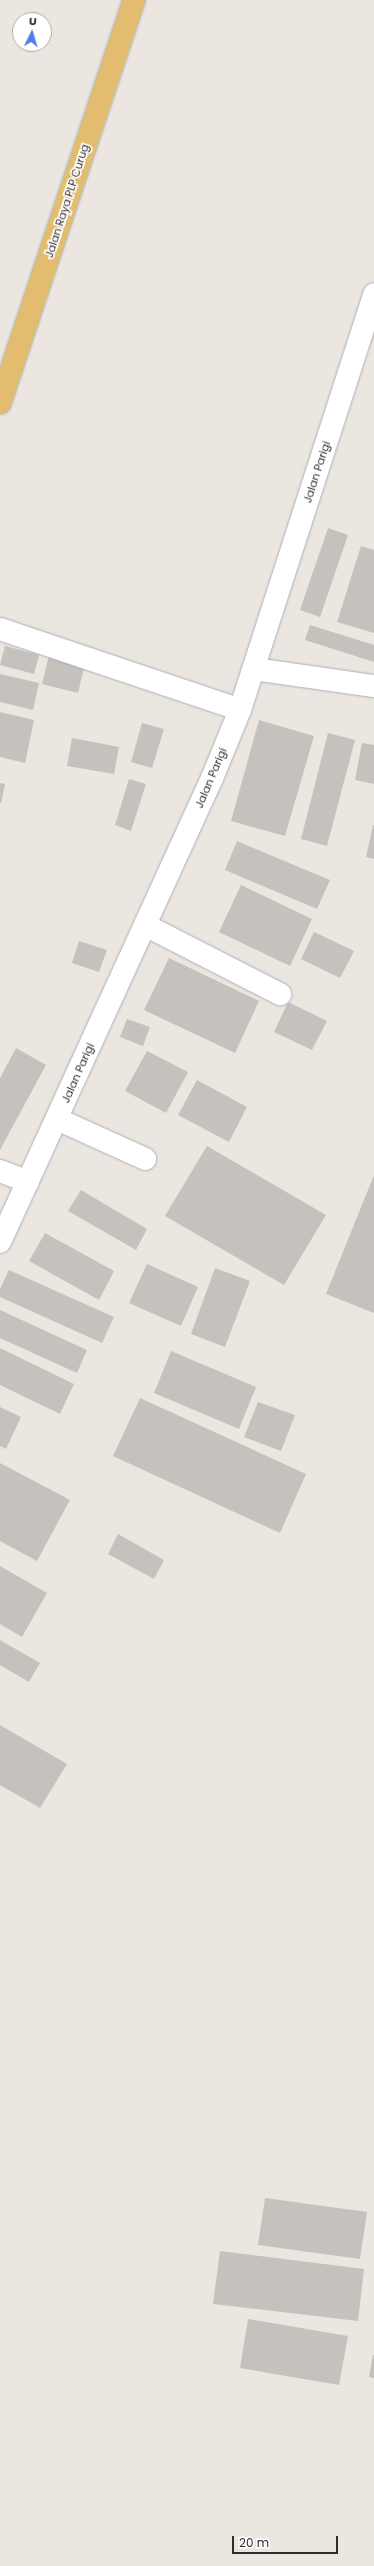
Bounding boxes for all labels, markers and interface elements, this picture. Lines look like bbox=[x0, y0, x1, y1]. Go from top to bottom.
north arrow bbox=[12, 12, 52, 52]
text: U bbox=[28, 13, 38, 29]
street label: Jalan Raya PLP Curug bbox=[42, 143, 92, 259]
street label: Jalan Parigi bbox=[301, 439, 333, 505]
street label: Jalan Parigi bbox=[192, 746, 230, 810]
street label: Jalan Parigi bbox=[59, 1041, 97, 1105]
scale bar bbox=[234, 2528, 340, 2554]
text: 20 m bbox=[239, 2534, 269, 2551]

